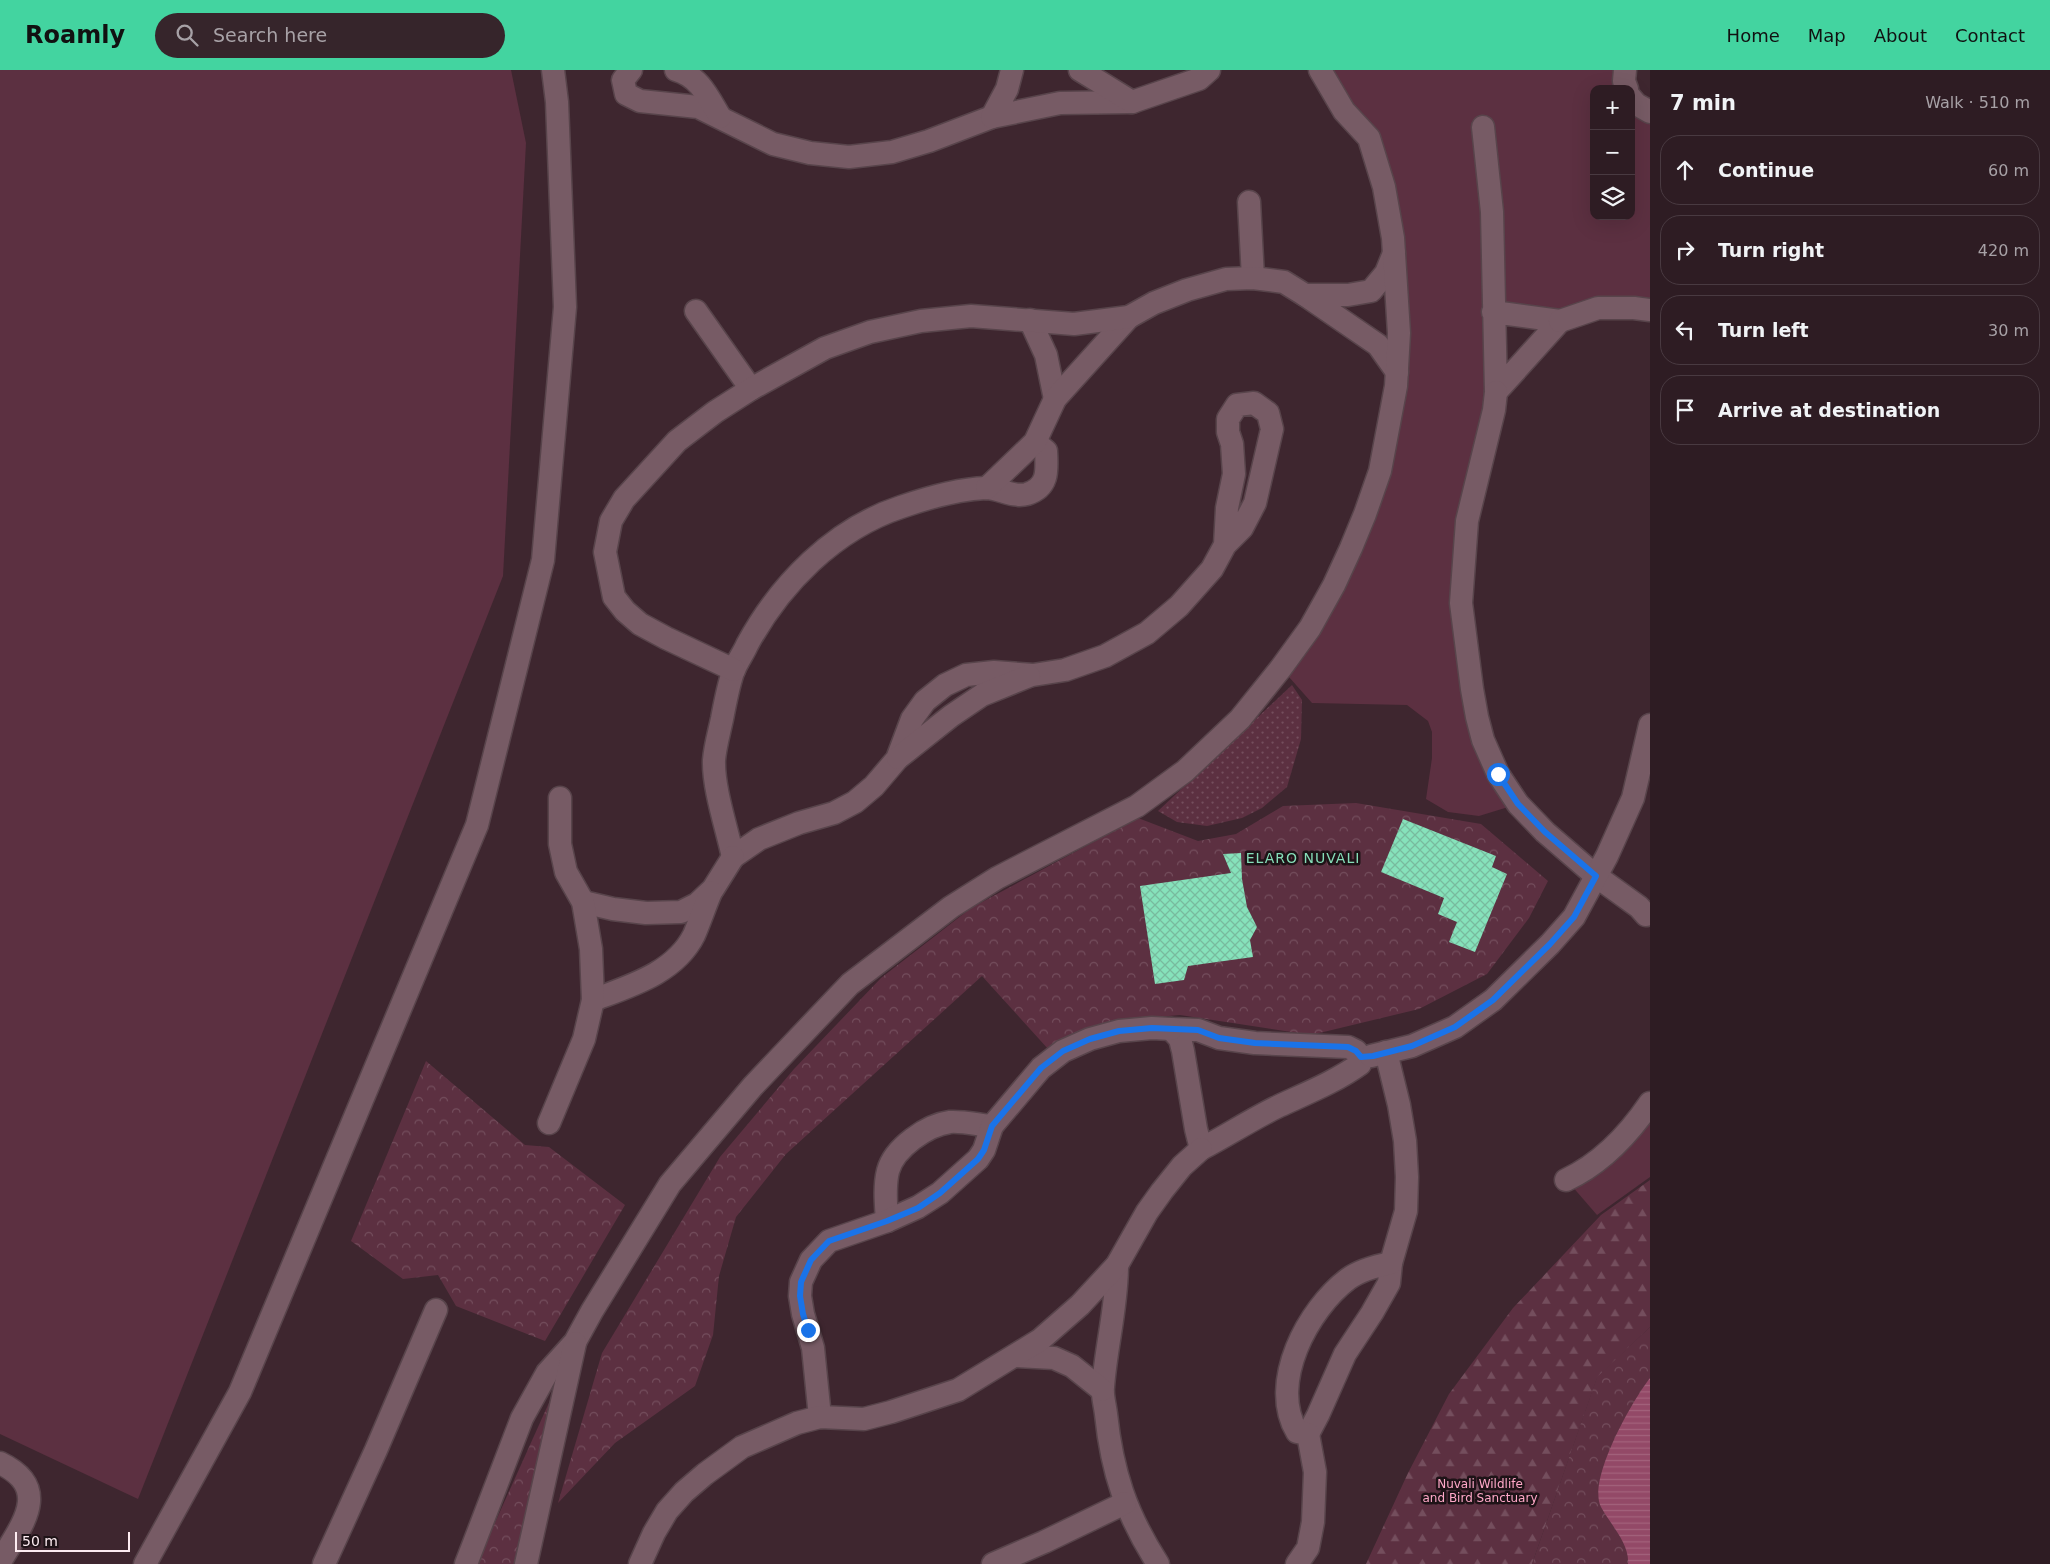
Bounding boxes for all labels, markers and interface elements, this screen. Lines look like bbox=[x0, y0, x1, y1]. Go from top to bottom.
search box bbox=[155, 13, 505, 58]
text: Roamly bbox=[25, 21, 125, 49]
icon: search bbox=[173, 21, 201, 49]
text: Search here bbox=[213, 24, 327, 46]
text: Home bbox=[1727, 25, 1780, 46]
text: Map bbox=[1808, 25, 1846, 46]
text: About bbox=[1874, 25, 1927, 46]
text: Contact bbox=[1955, 25, 2025, 46]
map controls bbox=[1590, 85, 1635, 220]
button: + bbox=[1590, 85, 1635, 130]
text: 7 min bbox=[1670, 91, 1736, 115]
text: Walk · 510 m bbox=[1925, 93, 2030, 112]
button: − bbox=[1590, 130, 1635, 175]
icon: ahead bbox=[1671, 156, 1699, 184]
text: Continue bbox=[1718, 159, 1814, 181]
text: 60 m bbox=[1988, 161, 2029, 180]
button: layers bbox=[1590, 175, 1635, 220]
icon: right bbox=[1671, 236, 1699, 264]
text: Turn right bbox=[1718, 239, 1824, 261]
text: 420 m bbox=[1978, 241, 2029, 260]
icon: left bbox=[1671, 316, 1699, 344]
text: Turn left bbox=[1718, 319, 1809, 341]
text: 30 m bbox=[1988, 321, 2029, 340]
icon: arrive bbox=[1671, 396, 1699, 424]
text: Arrive at destination bbox=[1718, 399, 1940, 421]
route start bbox=[1487, 763, 1510, 786]
district label: ELARO NUVALI bbox=[1246, 850, 1360, 866]
route end bbox=[797, 1319, 820, 1342]
park label: Nuvali Wildlife and Bird Sanctuary bbox=[1423, 1477, 1537, 1505]
scale bar bbox=[15, 1529, 130, 1552]
text: 50 m bbox=[22, 1533, 58, 1549]

